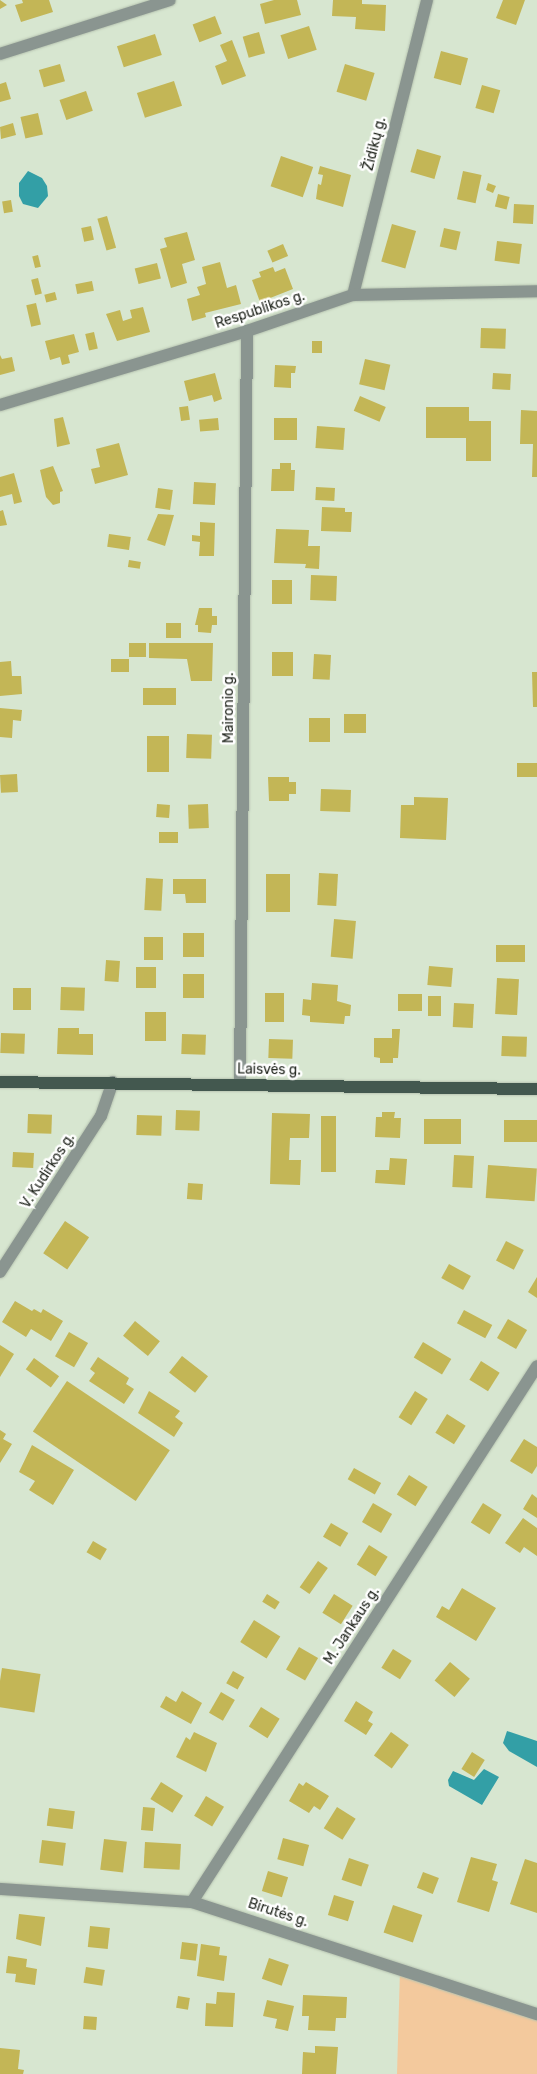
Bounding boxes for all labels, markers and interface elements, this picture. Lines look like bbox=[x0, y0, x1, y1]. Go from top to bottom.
street label: Židikų g. bbox=[360, 116, 390, 172]
street label: Respublikos g. bbox=[213, 288, 307, 332]
street label: Maironio g. bbox=[221, 673, 237, 743]
street label: Laisvės g. bbox=[237, 1061, 301, 1079]
street label: V. Kudirkos g. bbox=[18, 1130, 78, 1212]
street label: M. Jankaus g. bbox=[321, 1584, 383, 1668]
street label: Birutės g. bbox=[246, 1895, 310, 1931]

